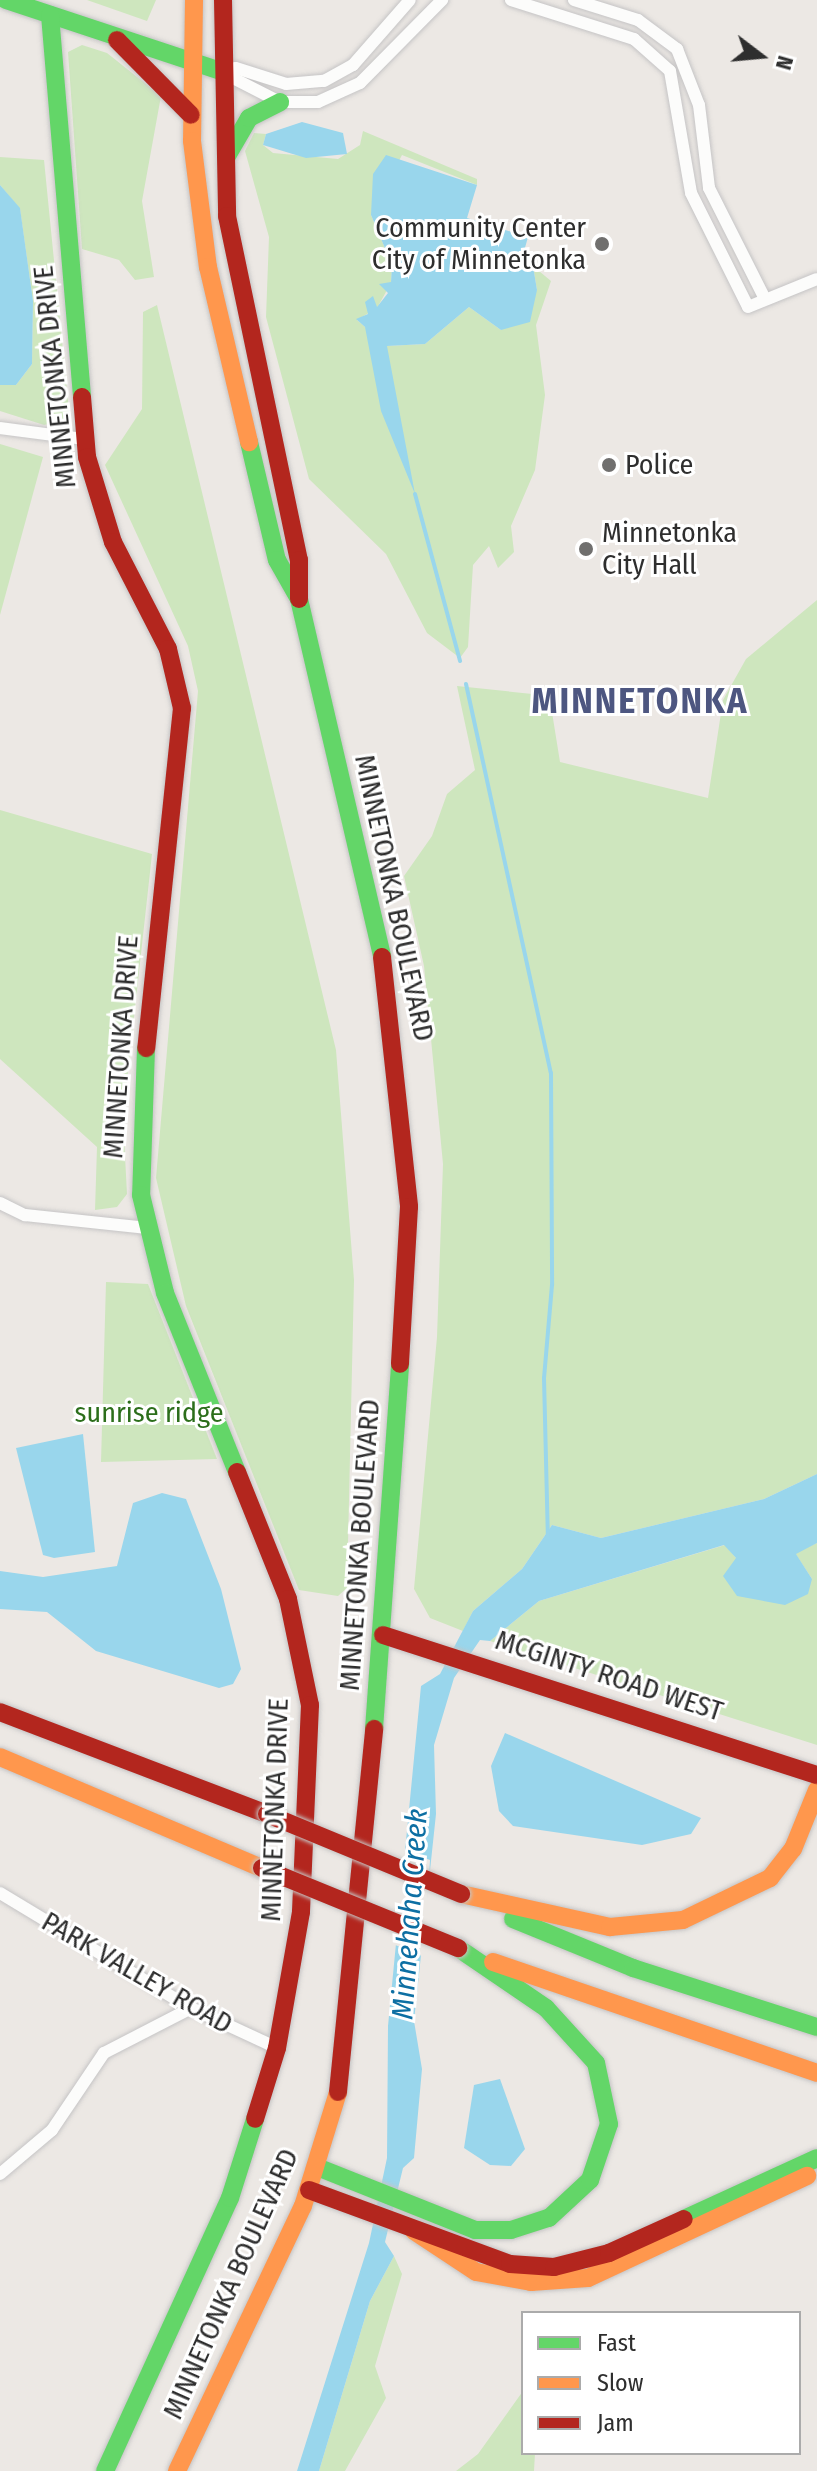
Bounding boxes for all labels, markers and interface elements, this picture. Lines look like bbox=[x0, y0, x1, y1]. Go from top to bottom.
north arrow bbox=[721, 16, 801, 96]
text: N bbox=[770, 53, 799, 73]
place label: Community Center City of Minnetonka bbox=[372, 211, 586, 277]
marker: Community Center City of Minnetonka bbox=[593, 235, 611, 253]
street label: MINNETONKA DRIVE bbox=[27, 264, 83, 490]
place label: Police bbox=[625, 448, 693, 482]
marker: Police bbox=[600, 456, 618, 474]
place label: Minnetonka City Hall bbox=[602, 516, 737, 582]
marker: Minnetonka City Hall bbox=[577, 540, 595, 558]
district label: MINNETONKA bbox=[532, 680, 748, 724]
street label: MINNETONKA BOULEVARD bbox=[347, 752, 441, 1044]
street label: MINNETONKA DRIVE bbox=[96, 934, 146, 1160]
park label: sunrise ridge bbox=[75, 1396, 223, 1430]
street label: MINNETONKA BOULEVARD bbox=[333, 1398, 387, 1692]
street label: MCGINTY ROAD WEST bbox=[491, 1623, 727, 1729]
street label: MINNETONKA DRIVE bbox=[254, 1698, 296, 1922]
water label: Minnehaha Creek bbox=[385, 1807, 435, 2021]
street label: PARK VALLEY ROAD bbox=[36, 1905, 238, 2041]
street label: MINNETONKA BOULEVARD bbox=[156, 2144, 306, 2424]
legend bbox=[521, 2311, 801, 2455]
text: Fast bbox=[597, 2329, 636, 2357]
text: Slow bbox=[597, 2369, 643, 2397]
text: Jam bbox=[597, 2409, 634, 2437]

